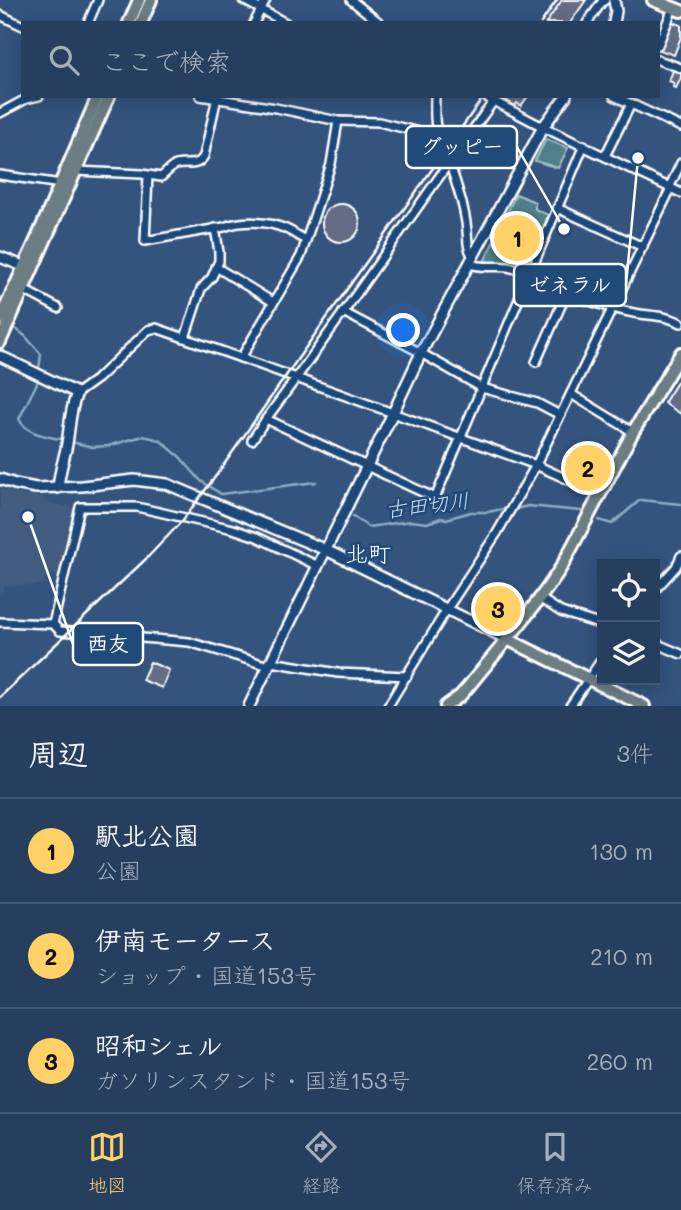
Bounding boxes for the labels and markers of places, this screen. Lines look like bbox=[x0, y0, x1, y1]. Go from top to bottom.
callout: グッピー bbox=[406, 126, 517, 168]
pin: 1 bbox=[494, 212, 540, 264]
callout: ゼネラル bbox=[514, 264, 626, 306]
pin: 2 bbox=[565, 442, 611, 494]
pin: 3 bbox=[475, 583, 521, 635]
callout: 西友 bbox=[73, 623, 143, 665]

